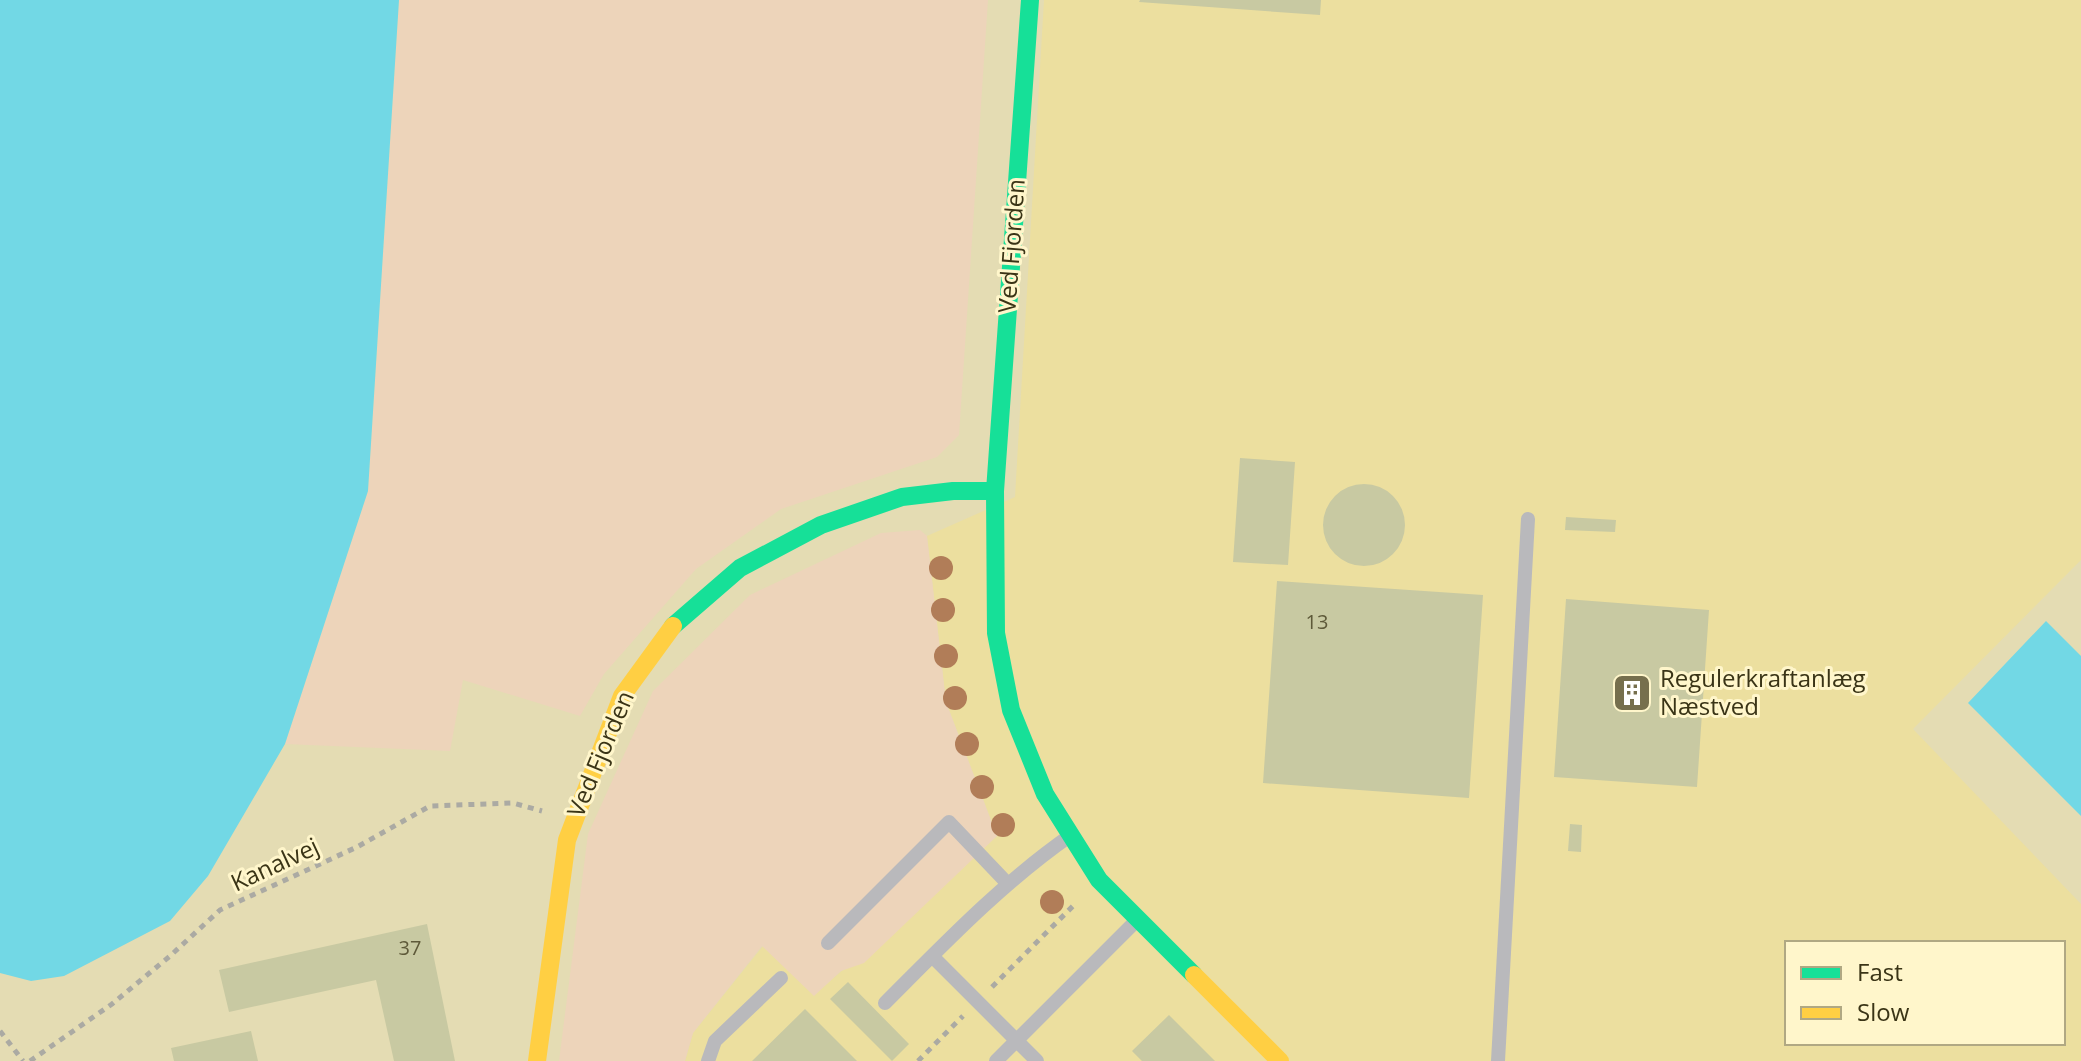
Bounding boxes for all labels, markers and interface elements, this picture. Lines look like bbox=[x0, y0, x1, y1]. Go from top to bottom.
street label: Ved Fjorden bbox=[989, 178, 1032, 314]
house number: 13 bbox=[1306, 608, 1328, 635]
place label: Regulerkraftanlæg Næstved bbox=[1660, 661, 1866, 722]
building icon: Regulerkraftanlæg Næstved bbox=[1611, 672, 1653, 714]
street label: Ved Fjorden bbox=[558, 685, 641, 822]
street label: Kanalvej bbox=[225, 829, 324, 898]
house number: 37 bbox=[399, 934, 421, 961]
legend bbox=[1785, 941, 2065, 1045]
text: Fast bbox=[1857, 955, 1903, 988]
text: Slow bbox=[1857, 995, 1910, 1028]

